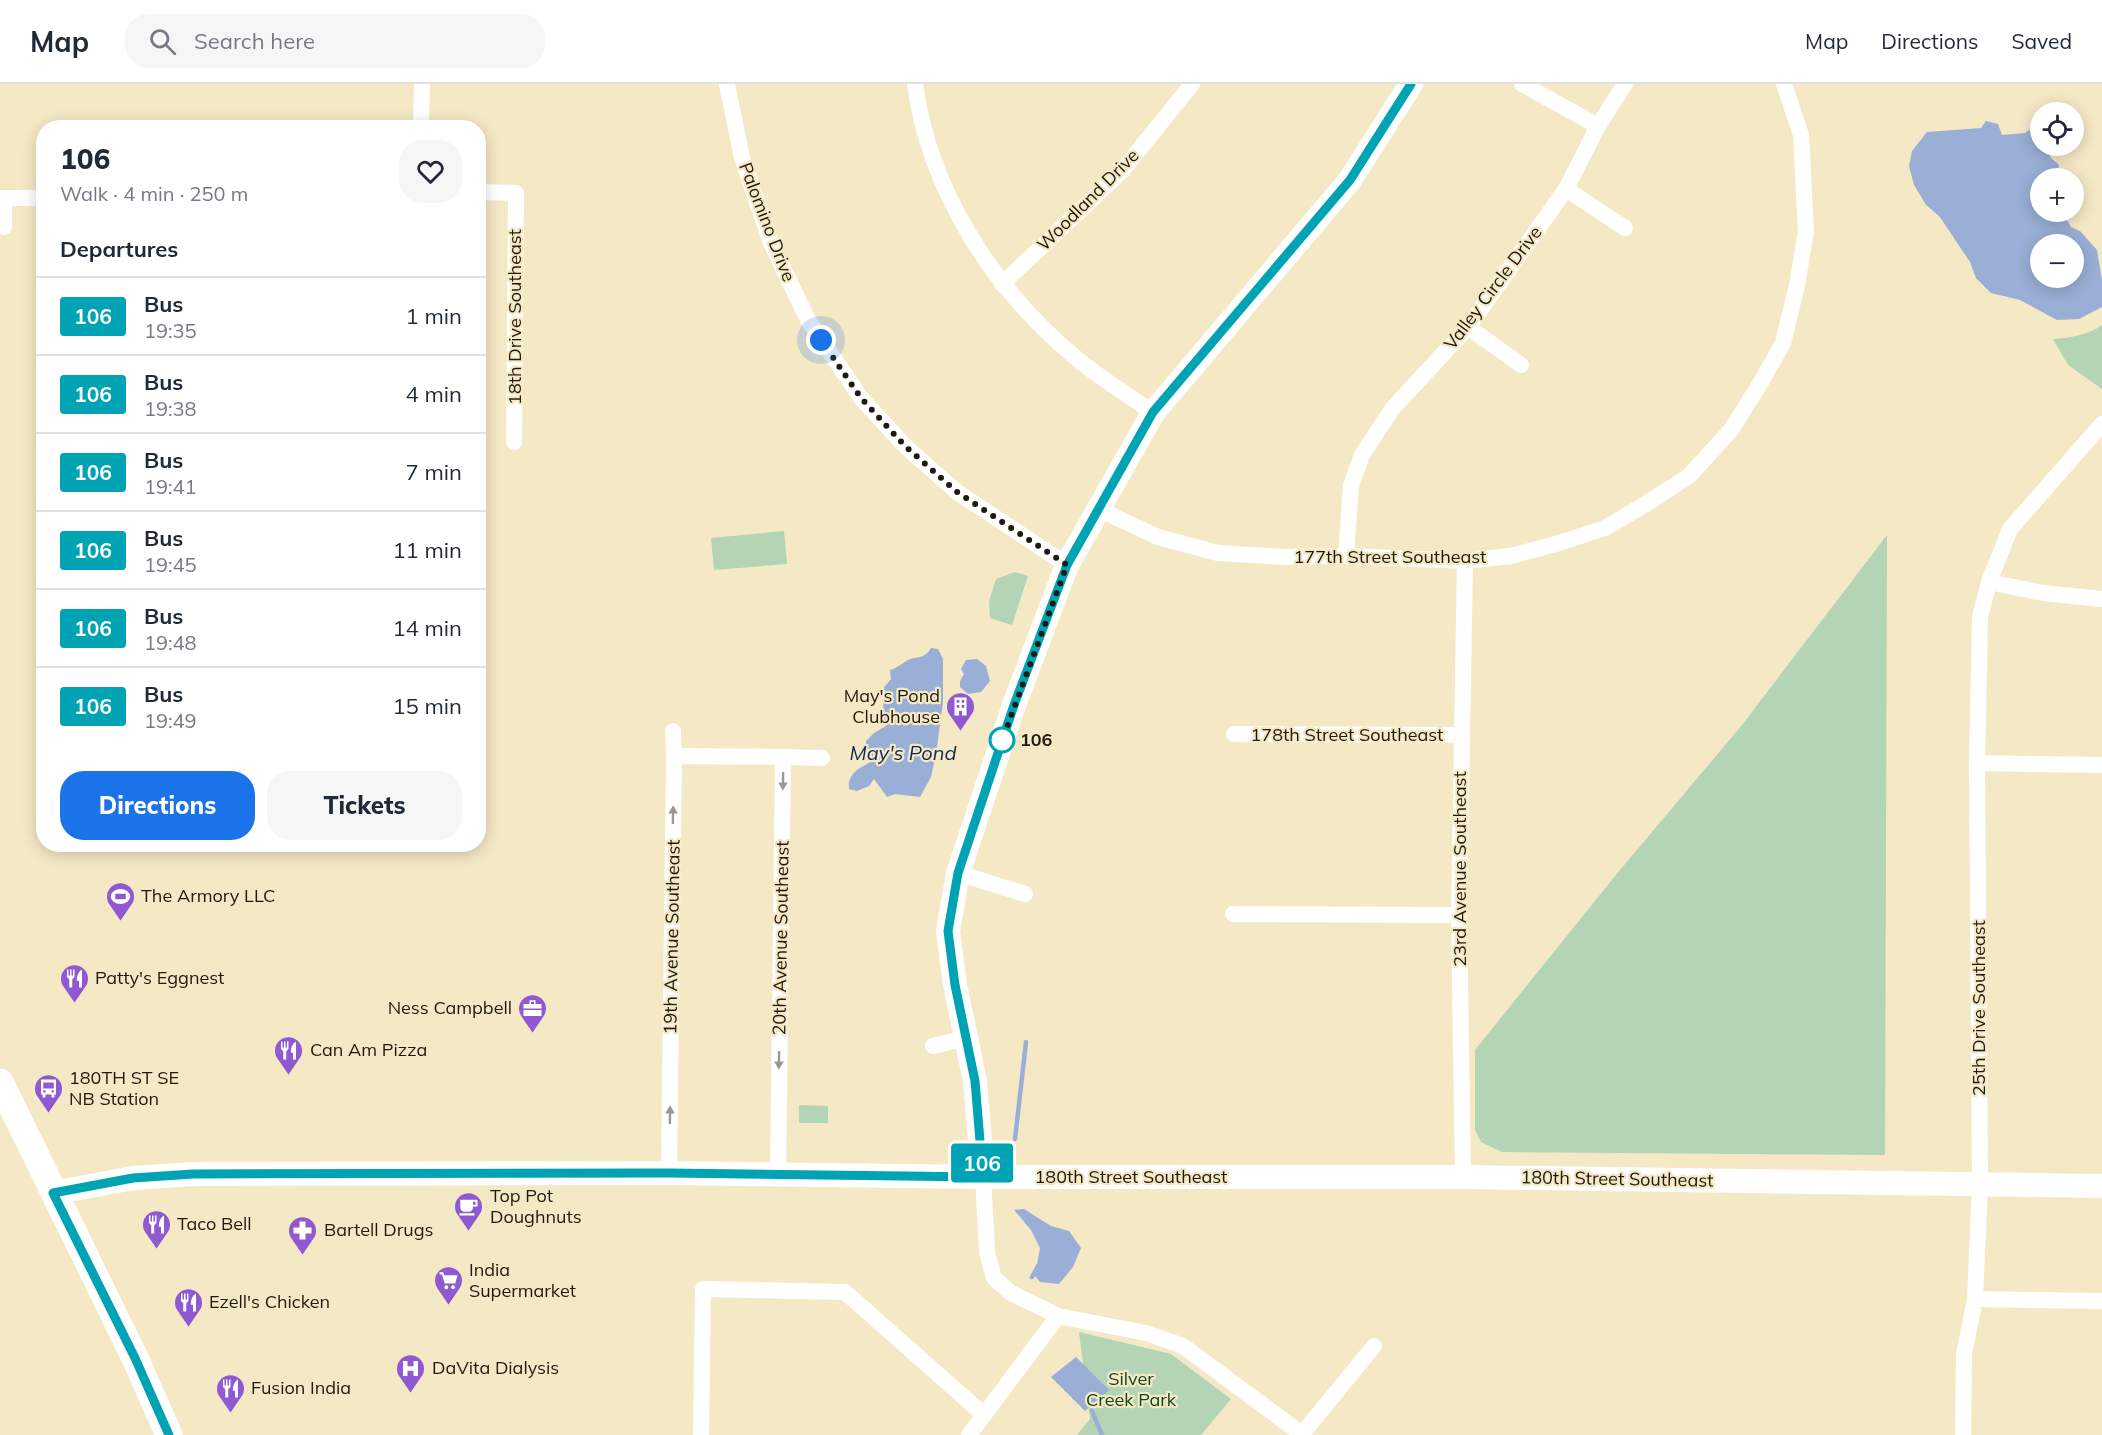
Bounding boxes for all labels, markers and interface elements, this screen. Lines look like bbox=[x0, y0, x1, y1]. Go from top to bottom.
search box bbox=[125, 14, 545, 68]
text: Map bbox=[30, 24, 89, 59]
icon: search bbox=[146, 25, 179, 58]
text: Search here bbox=[194, 27, 315, 55]
text: Map bbox=[1805, 28, 1848, 54]
text: Directions bbox=[1881, 28, 1978, 54]
text: Saved bbox=[2011, 28, 2072, 54]
map controls bbox=[2030, 102, 2084, 288]
button: locate bbox=[2030, 102, 2084, 156]
button: heart bbox=[399, 140, 462, 203]
text: 106 bbox=[60, 141, 110, 176]
street label: Woodland Drive bbox=[1032, 144, 1143, 255]
street label: Palomino Drive bbox=[734, 159, 801, 285]
button: + bbox=[2030, 168, 2084, 222]
text: Walk · 4 min · 250 m bbox=[60, 181, 248, 206]
street label: Valley Circle Drive bbox=[1439, 221, 1547, 354]
street label: 18th Drive Southeast bbox=[503, 229, 526, 405]
button: − bbox=[2030, 234, 2084, 288]
text: Departures bbox=[60, 235, 178, 263]
text: Bus bbox=[144, 290, 183, 318]
text: 1 min bbox=[406, 302, 462, 330]
text: 106 bbox=[74, 303, 112, 329]
text: 19:35 bbox=[144, 318, 197, 343]
your location bbox=[806, 325, 836, 355]
text: Bus bbox=[144, 368, 183, 396]
text: 4 min bbox=[406, 380, 462, 408]
text: 106 bbox=[74, 381, 112, 407]
text: 19:38 bbox=[144, 396, 197, 421]
text: Bus bbox=[144, 446, 183, 474]
text: 7 min bbox=[406, 458, 462, 486]
text: 106 bbox=[74, 459, 112, 485]
text: 19:41 bbox=[144, 474, 197, 499]
text: Bus bbox=[144, 524, 183, 552]
text: 11 min bbox=[392, 536, 462, 564]
text: 106 bbox=[74, 537, 112, 563]
street label: 177th Street Southeast bbox=[1294, 545, 1486, 568]
text: 19:45 bbox=[144, 552, 197, 577]
text: Bus bbox=[144, 602, 183, 630]
text: 14 min bbox=[392, 614, 462, 642]
text: 106 bbox=[74, 615, 112, 641]
text: 19:48 bbox=[144, 630, 197, 655]
text: Bus bbox=[144, 680, 183, 708]
place label: May's Pond Clubhouse bbox=[844, 684, 940, 728]
building icon: May's Pond Clubhouse bbox=[945, 690, 977, 732]
text: 15 min bbox=[392, 692, 462, 720]
text: 106 bbox=[74, 693, 112, 719]
text: 19:49 bbox=[144, 708, 197, 733]
street label: 178th Street Southeast bbox=[1251, 723, 1443, 746]
marker: 106 bbox=[989, 727, 1015, 753]
place label: 106 bbox=[1020, 728, 1053, 751]
water label: May's Pond bbox=[850, 740, 956, 765]
button: Directions bbox=[60, 771, 255, 840]
button: Tickets bbox=[267, 771, 462, 840]
street label: 23rd Avenue Southeast bbox=[1448, 771, 1471, 967]
one-way arrow bbox=[778, 772, 788, 791]
one-way arrow bbox=[668, 805, 678, 824]
street label: 19th Avenue Southeast bbox=[658, 839, 685, 1035]
street label: 20th Avenue Southeast bbox=[767, 840, 794, 1036]
sports icon: The Armory LLC bbox=[104, 880, 136, 922]
place label: The Armory LLC bbox=[141, 884, 275, 907]
street label: 25th Drive Southeast bbox=[1967, 920, 1990, 1096]
restaurant icon: Patty's Eggnest bbox=[58, 962, 90, 1004]
place label: Patty's Eggnest bbox=[95, 966, 224, 989]
office icon: Ness Campbell bbox=[517, 992, 549, 1034]
place label: Ness Campbell bbox=[388, 996, 512, 1019]
restaurant icon: Can Am Pizza bbox=[273, 1034, 305, 1076]
place label: Can Am Pizza bbox=[310, 1038, 427, 1061]
one-way arrow bbox=[775, 1051, 784, 1070]
place label: 180TH ST SE NB Station bbox=[69, 1066, 179, 1110]
bus stop icon: 180TH ST SE NB Station bbox=[32, 1072, 64, 1114]
one-way arrow bbox=[665, 1105, 675, 1124]
line badge: 106 bbox=[948, 1144, 1016, 1182]
text: 106 bbox=[963, 1150, 1001, 1176]
street label: 180th Street Southeast bbox=[1035, 1165, 1227, 1188]
street label: 180th Street Southeast bbox=[1520, 1165, 1714, 1192]
place label: Top Pot Doughnuts bbox=[490, 1184, 582, 1228]
cafe icon: Top Pot Doughnuts bbox=[453, 1190, 485, 1232]
restaurant icon: Taco Bell bbox=[140, 1208, 172, 1250]
place label: Taco Bell bbox=[177, 1212, 252, 1235]
pharmacy icon: Bartell Drugs bbox=[287, 1214, 319, 1256]
place label: Bartell Drugs bbox=[324, 1218, 434, 1241]
place label: India Supermarket bbox=[469, 1258, 576, 1302]
supermarket icon: India Supermarket bbox=[432, 1264, 464, 1306]
restaurant icon: Ezell's Chicken bbox=[172, 1286, 204, 1328]
place label: Ezell's Chicken bbox=[209, 1290, 330, 1313]
hospital icon: DaVita Dialysis bbox=[395, 1352, 427, 1394]
place label: DaVita Dialysis bbox=[432, 1356, 559, 1379]
park label: Silver Creek Park bbox=[1086, 1367, 1177, 1411]
restaurant icon: Fusion India bbox=[214, 1372, 246, 1414]
place label: Fusion India bbox=[251, 1376, 351, 1399]

